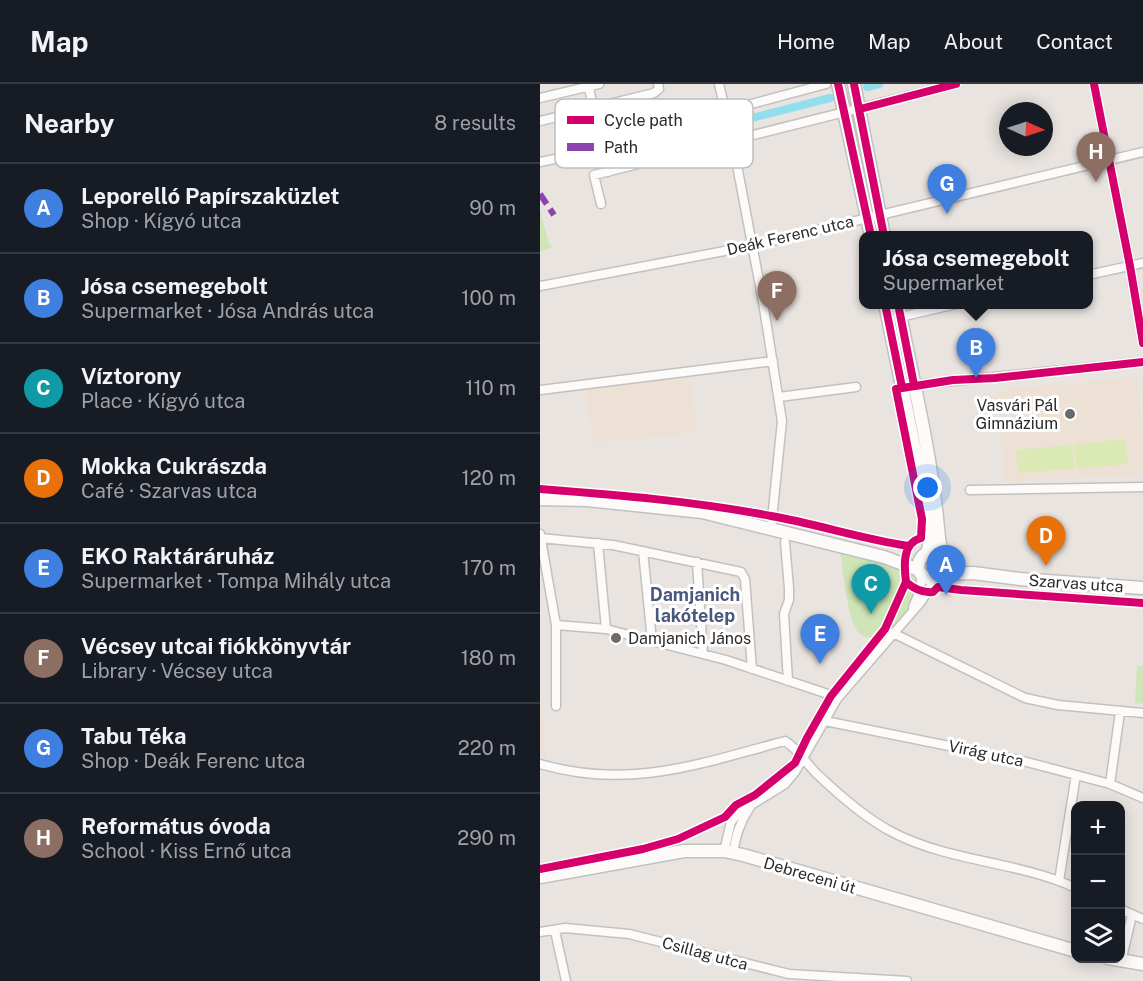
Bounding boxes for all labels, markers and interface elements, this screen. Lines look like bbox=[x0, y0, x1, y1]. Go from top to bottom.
text: Map bbox=[30, 25, 89, 58]
text: Home bbox=[777, 29, 835, 54]
text: Map bbox=[868, 29, 911, 54]
text: About bbox=[944, 29, 1003, 54]
text: Contact bbox=[1036, 29, 1113, 54]
legend bbox=[555, 99, 753, 168]
north arrow bbox=[999, 102, 1053, 156]
text: Nearby bbox=[24, 108, 114, 139]
text: 8 results bbox=[434, 111, 516, 135]
text: Cycle path bbox=[604, 111, 683, 130]
pin: H bbox=[1076, 132, 1116, 182]
text: Path bbox=[604, 138, 638, 157]
pin: G bbox=[928, 164, 966, 214]
text: Leporelló Papírszaküzlet bbox=[81, 183, 339, 209]
text: A bbox=[36, 196, 51, 220]
text: 90 m bbox=[469, 196, 516, 220]
text: Shop · Kígyó utca bbox=[81, 209, 242, 233]
street label: Deák Ferenc utca bbox=[725, 212, 855, 259]
popup bbox=[859, 231, 1093, 309]
text: Jósa csemegebolt bbox=[883, 245, 1069, 271]
text: Supermarket bbox=[883, 271, 1004, 295]
pin: F bbox=[758, 272, 796, 321]
text: Jósa csemegebolt bbox=[81, 273, 268, 299]
text: B bbox=[37, 286, 50, 310]
text: 100 m bbox=[461, 286, 516, 310]
text: Supermarket · Jósa András utca bbox=[81, 299, 374, 323]
pin: B bbox=[956, 328, 996, 378]
text: Víztorony bbox=[81, 363, 181, 389]
text: C bbox=[36, 376, 51, 400]
text: 110 m bbox=[465, 376, 516, 400]
text: Place · Kígyó utca bbox=[81, 389, 245, 413]
place label: Vasvári Pál Gimnázium bbox=[975, 396, 1058, 433]
marker: Vasvári Pál Gimnázium bbox=[1063, 407, 1077, 421]
text: Mokka Cukrászda bbox=[81, 453, 267, 479]
text: D bbox=[36, 466, 51, 490]
text: 120 m bbox=[462, 466, 516, 490]
your location bbox=[913, 473, 942, 502]
text: Café · Szarvas utca bbox=[81, 479, 257, 503]
pin: D bbox=[1026, 516, 1066, 566]
text: EKO Raktáráruház bbox=[81, 543, 274, 569]
pin: A bbox=[926, 546, 966, 595]
text: E bbox=[37, 556, 50, 580]
text: 170 m bbox=[462, 556, 516, 580]
pin: C bbox=[852, 564, 890, 614]
text: Supermarket · Tompa Mihály utca bbox=[81, 569, 391, 593]
street label: Szarvas utca bbox=[1028, 571, 1124, 596]
district label: Damjanich lakótelep bbox=[650, 584, 740, 626]
pin: E bbox=[800, 614, 840, 664]
place label: Damjanich János bbox=[628, 629, 751, 648]
marker: Damjanich János bbox=[609, 631, 623, 645]
text: Vécsey utcai fiókkönyvtár bbox=[81, 633, 351, 659]
text: F bbox=[37, 646, 50, 670]
text: 180 m bbox=[461, 646, 516, 670]
text: Library · Vécsey utca bbox=[81, 659, 273, 683]
text: Tabu Téka bbox=[81, 723, 186, 749]
text: G bbox=[36, 736, 51, 760]
text: 220 m bbox=[458, 736, 516, 760]
street label: Virág utca bbox=[947, 736, 1025, 771]
text: Shop · Deák Ferenc utca bbox=[81, 749, 305, 773]
map controls bbox=[1071, 801, 1125, 963]
button: + bbox=[1071, 801, 1125, 855]
text: Református óvoda bbox=[81, 813, 271, 839]
text: H bbox=[36, 826, 51, 850]
text: 290 m bbox=[457, 826, 516, 850]
text: School · Kiss Ernő utca bbox=[81, 839, 292, 863]
street label: Debreceni út bbox=[761, 853, 858, 898]
button: − bbox=[1071, 855, 1125, 909]
button: layers bbox=[1071, 909, 1125, 963]
street label: Csillag utca bbox=[660, 933, 750, 974]

